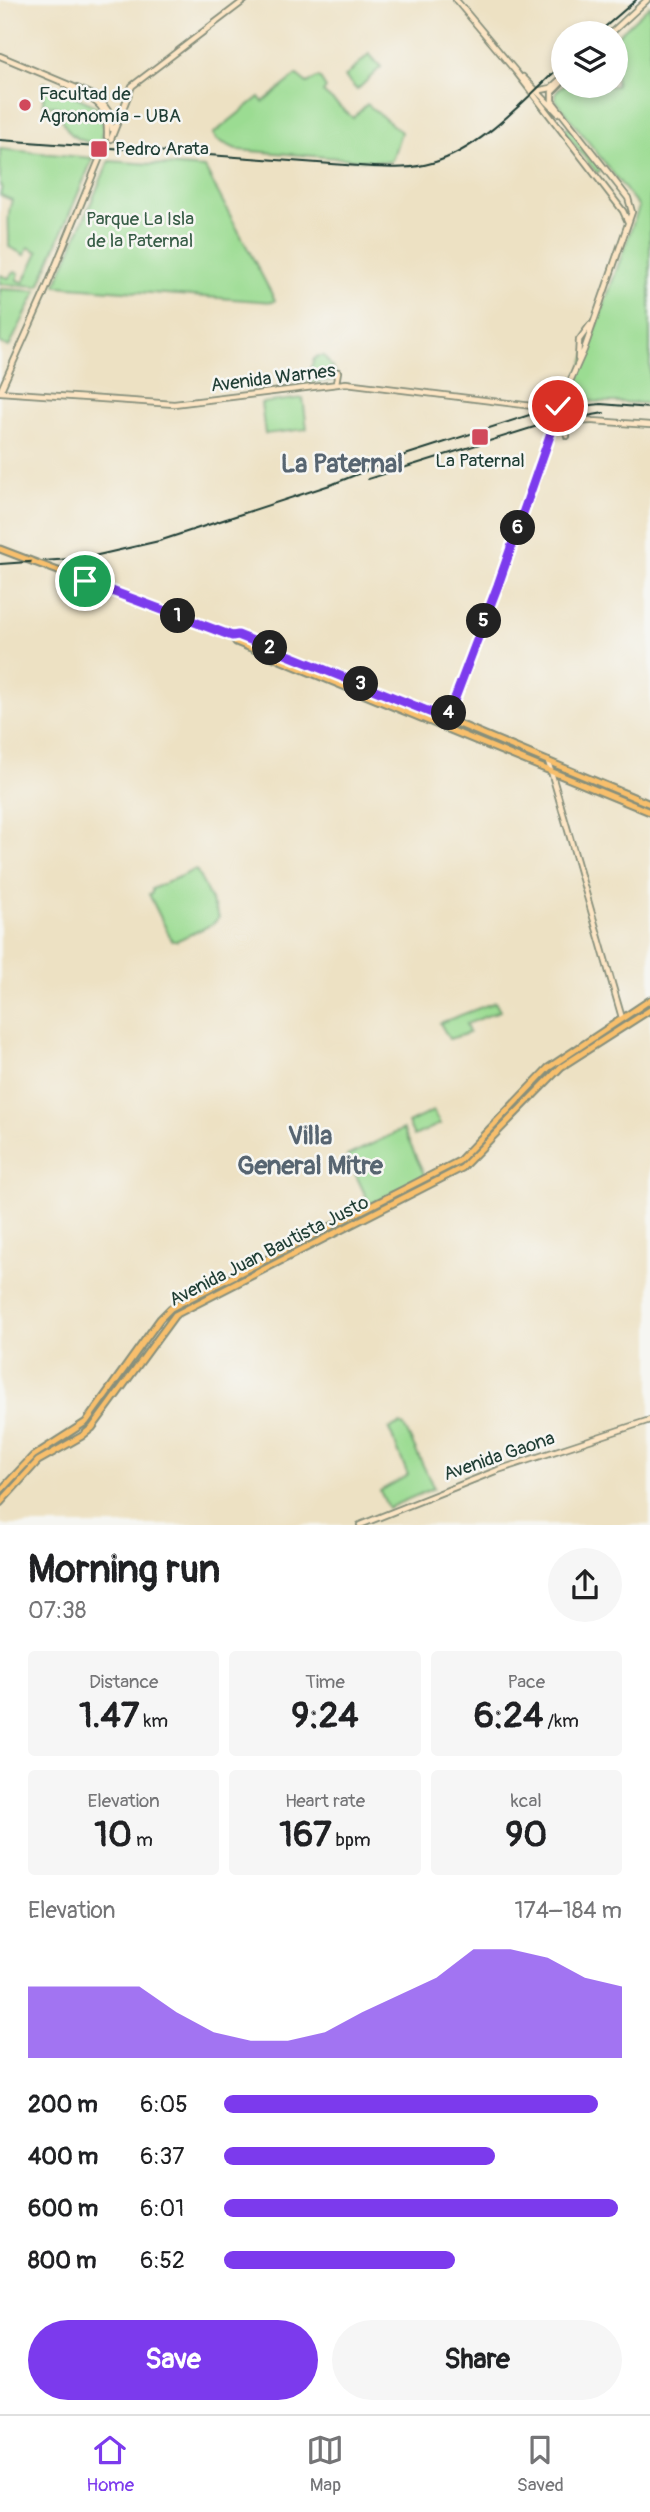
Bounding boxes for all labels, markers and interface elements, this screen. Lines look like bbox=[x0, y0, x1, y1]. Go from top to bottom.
map controls bbox=[551, 21, 628, 98]
button: layers bbox=[551, 21, 628, 98]
place label: Facultad de Agronomía - UBA bbox=[39, 82, 181, 128]
marker: Facultad de Agronomía - UBA bbox=[17, 97, 33, 113]
place label: Pedro Arata bbox=[115, 137, 209, 161]
marker: Pedro Arata bbox=[89, 139, 109, 159]
park label: Parque La Isla de la Paternal bbox=[86, 207, 194, 253]
street label: Avenida Warnes bbox=[209, 358, 337, 398]
pin bbox=[528, 376, 588, 436]
icon: check bbox=[539, 387, 577, 425]
marker: La Paternal bbox=[470, 427, 490, 447]
district label: La Paternal bbox=[281, 448, 403, 480]
place label: La Paternal bbox=[435, 449, 525, 473]
pin: 6 bbox=[500, 510, 536, 546]
text: 6 bbox=[512, 515, 523, 539]
pin bbox=[55, 551, 115, 611]
icon: arrive bbox=[66, 562, 104, 600]
pin: 1 bbox=[160, 598, 196, 634]
text: 1 bbox=[174, 603, 181, 627]
pin: 5 bbox=[466, 604, 502, 638]
text: 5 bbox=[478, 608, 489, 632]
pin: 2 bbox=[252, 630, 288, 666]
text: 2 bbox=[264, 635, 275, 659]
pin: 3 bbox=[344, 666, 378, 702]
text: 3 bbox=[355, 671, 366, 695]
pin: 4 bbox=[432, 696, 466, 730]
text: 4 bbox=[443, 700, 454, 724]
district label: Villa General Mitre bbox=[237, 1120, 384, 1182]
street label: Avenida Juan Bautista Justo bbox=[165, 1190, 373, 1312]
street label: Avenida Gaona bbox=[440, 1426, 558, 1486]
text: Morning run bbox=[28, 1546, 220, 1594]
button: share bbox=[548, 1548, 622, 1622]
text: 07:38 bbox=[28, 1596, 86, 1625]
text: Distance bbox=[89, 1670, 158, 1694]
text: Time bbox=[305, 1670, 345, 1694]
text: Pace bbox=[508, 1670, 545, 1694]
text: 1.47 bbox=[79, 1694, 139, 1738]
text: 9:24 bbox=[291, 1694, 359, 1738]
text: 6:24 bbox=[474, 1694, 543, 1738]
text: km bbox=[139, 1709, 168, 1733]
text: /km bbox=[543, 1709, 579, 1733]
text: Elevation bbox=[87, 1789, 160, 1813]
text: Heart rate bbox=[285, 1789, 365, 1813]
text: kcal bbox=[511, 1789, 542, 1813]
text: 10 bbox=[94, 1813, 132, 1857]
text: 167 bbox=[279, 1813, 331, 1857]
text: 90 bbox=[505, 1813, 547, 1857]
text: m bbox=[132, 1828, 153, 1852]
text: bpm bbox=[331, 1828, 371, 1852]
text: Elevation bbox=[28, 1896, 116, 1925]
text: 174–184 m bbox=[515, 1896, 622, 1925]
text: 200 m bbox=[28, 2090, 98, 2119]
text: 6:05 bbox=[140, 2090, 188, 2119]
text: 400 m bbox=[28, 2142, 98, 2171]
text: 6:37 bbox=[140, 2142, 185, 2171]
text: 600 m bbox=[28, 2194, 98, 2223]
text: 6:01 bbox=[140, 2194, 184, 2223]
text: 800 m bbox=[28, 2246, 96, 2275]
text: 6:52 bbox=[140, 2246, 185, 2275]
button: Save bbox=[28, 2320, 318, 2400]
button: Share bbox=[332, 2320, 622, 2400]
tab: Home bbox=[86, 2431, 134, 2497]
tab: Map bbox=[306, 2431, 344, 2497]
tab: Saved bbox=[517, 2431, 564, 2497]

